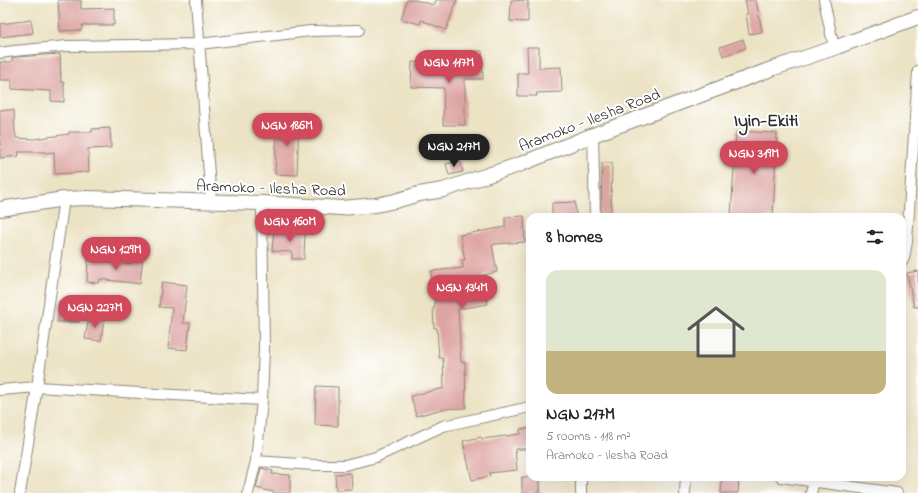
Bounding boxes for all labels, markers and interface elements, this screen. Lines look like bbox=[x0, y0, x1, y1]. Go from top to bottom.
pin: NGN 117M bbox=[408, 50, 490, 84]
text: NGN 117M bbox=[424, 53, 474, 72]
street label: Aramoko - Ilesha Road bbox=[515, 83, 664, 159]
district label: Iyin-Ekiti bbox=[734, 109, 798, 136]
pin: NGN 186M bbox=[246, 113, 328, 147]
text: NGN 186M bbox=[261, 116, 313, 135]
pin: NGN 217M bbox=[413, 134, 495, 168]
text: NGN 217M bbox=[428, 137, 480, 156]
pin: NGN 319M bbox=[713, 141, 795, 175]
text: NGN 319M bbox=[729, 144, 779, 163]
street label: Aramoko - Ilesha Road bbox=[196, 174, 346, 204]
pin: NGN 160M bbox=[249, 209, 331, 243]
text: NGN 160M bbox=[264, 212, 316, 231]
text: 8 homes bbox=[546, 225, 603, 250]
icon: filters bbox=[864, 226, 886, 248]
pin: NGN 129M bbox=[75, 237, 157, 271]
text: NGN 129M bbox=[90, 240, 142, 259]
pin: NGN 134M bbox=[421, 275, 503, 309]
text: NGN 134M bbox=[436, 278, 488, 297]
pin: NGN 227M bbox=[54, 295, 136, 329]
icon: home bbox=[680, 296, 752, 368]
text: NGN 227M bbox=[67, 298, 123, 317]
text: NGN 217M bbox=[546, 402, 615, 427]
text: 5 rooms · 118 m² bbox=[546, 427, 631, 446]
text: Aramoko - Ilesha Road bbox=[546, 446, 668, 465]

